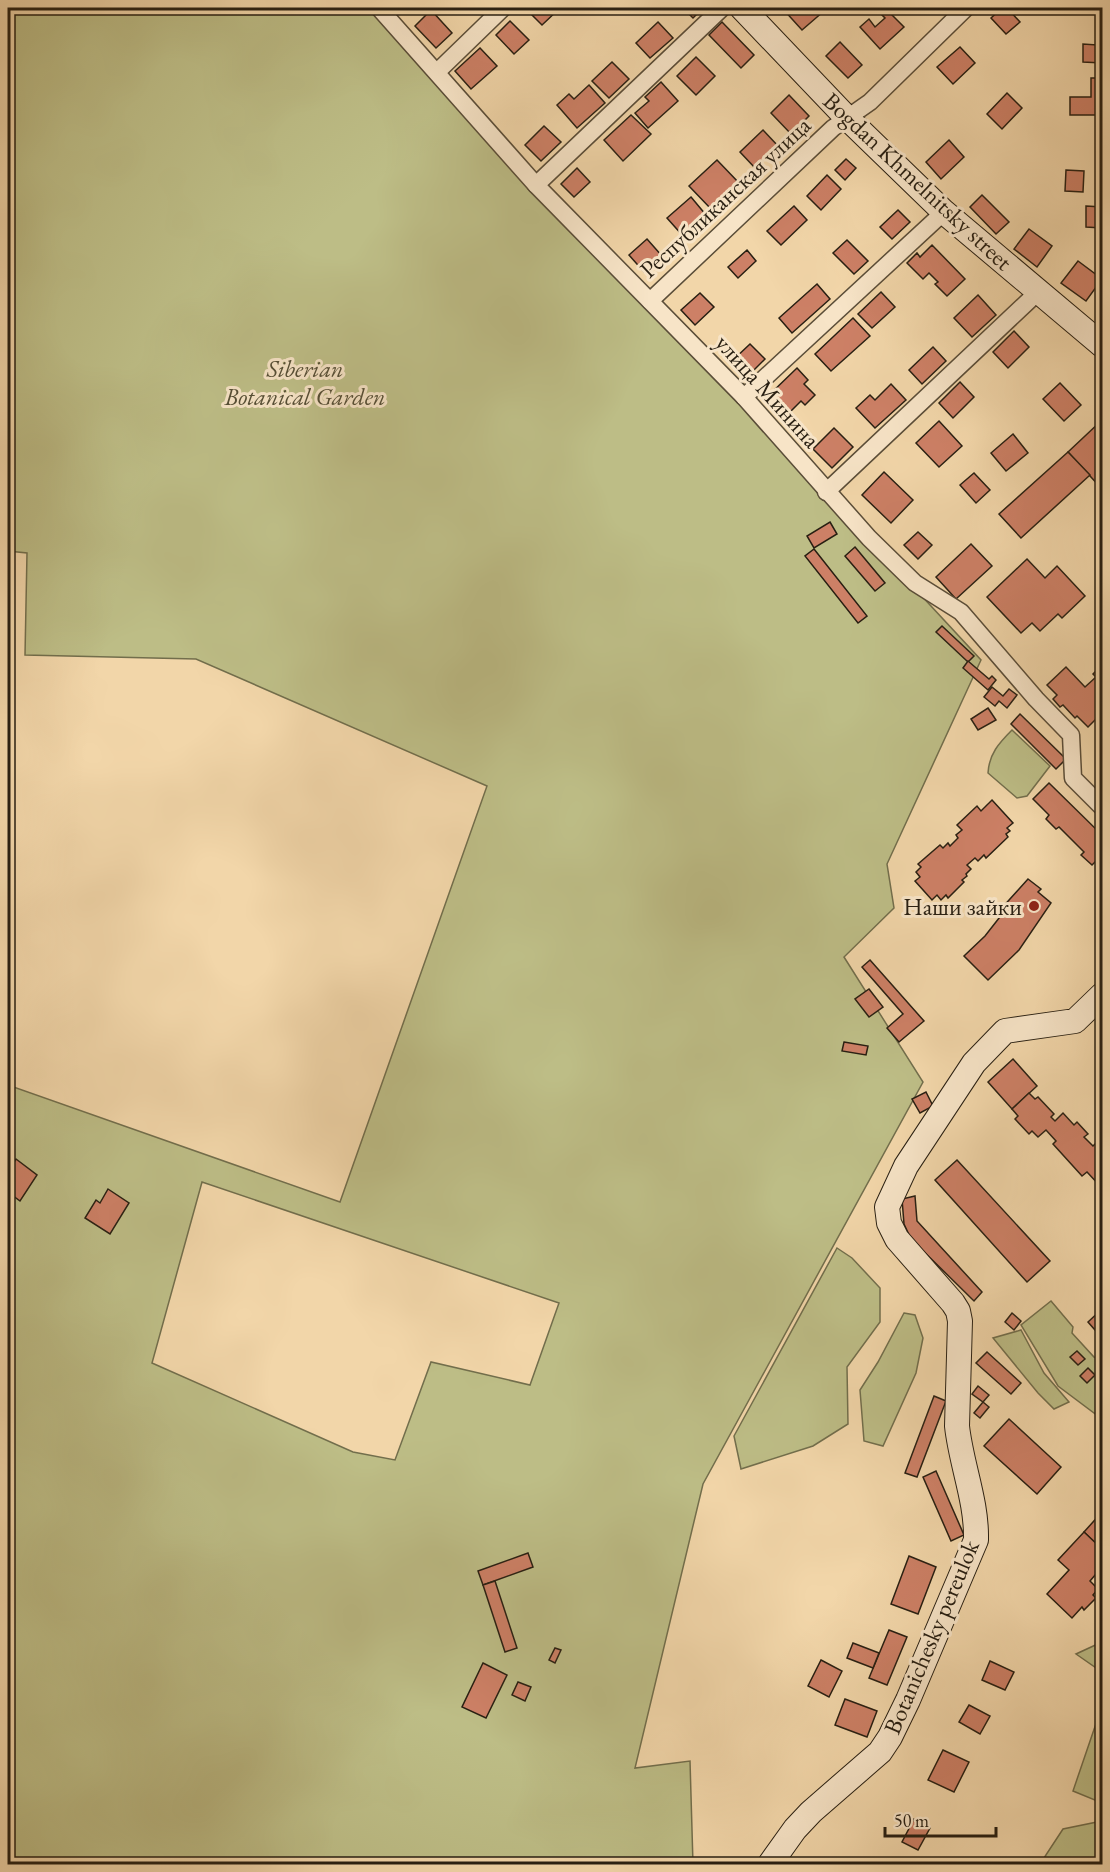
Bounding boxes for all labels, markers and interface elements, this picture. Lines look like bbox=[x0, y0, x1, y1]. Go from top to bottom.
street label: Bogdan Khmelnitsky street bbox=[817, 85, 1020, 277]
street label: Республиканская улица bbox=[633, 109, 817, 284]
street label: улица Минина bbox=[709, 328, 827, 455]
park label: Siberian Botanical Garden bbox=[224, 353, 385, 412]
place label: Наши зайки bbox=[903, 891, 1022, 922]
marker: Наши зайки bbox=[1027, 899, 1041, 913]
street label: Botanichesky pereulok bbox=[876, 1535, 986, 1739]
scale bar bbox=[885, 1800, 996, 1838]
text: 50 m bbox=[894, 1809, 929, 1832]

